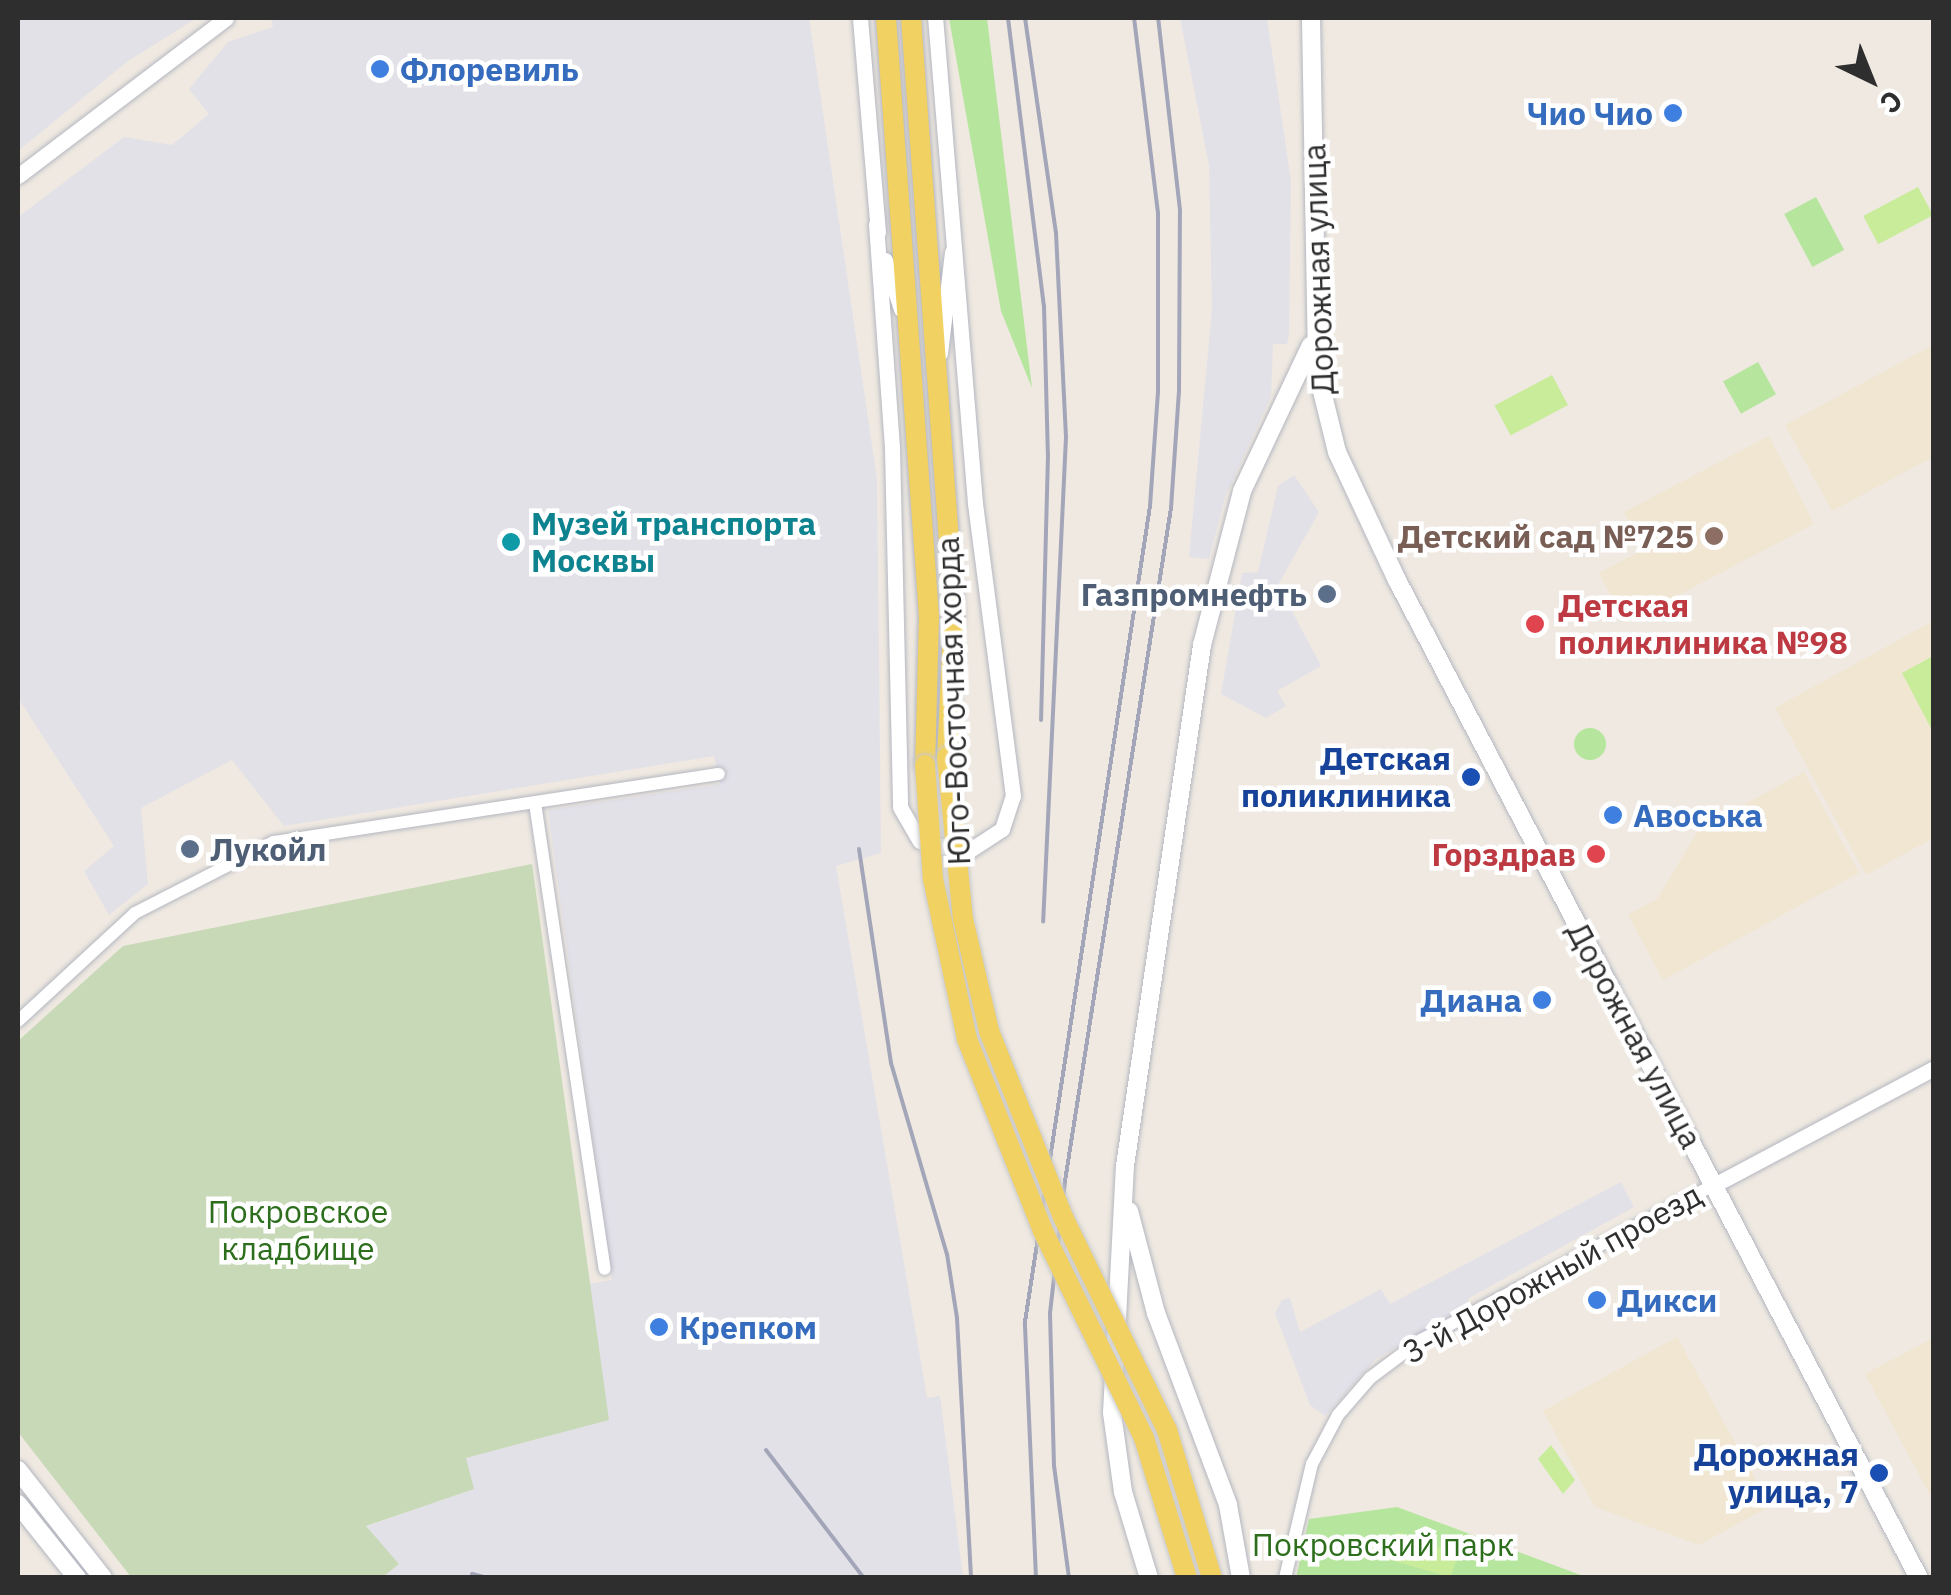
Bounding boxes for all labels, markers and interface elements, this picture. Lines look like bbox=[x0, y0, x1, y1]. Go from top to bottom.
north arrow bbox=[1821, 30, 1921, 130]
place label: Флоревиль bbox=[400, 50, 579, 88]
marker: Флоревиль bbox=[369, 58, 391, 80]
text: С bbox=[1873, 83, 1911, 122]
place label: Чио Чио bbox=[1527, 94, 1653, 132]
marker: Чио Чио bbox=[1662, 102, 1684, 124]
street label: Дорожная улица bbox=[1294, 143, 1342, 395]
place label: Музей транспорта Москвы bbox=[531, 505, 816, 580]
place label: Детский сад №725 bbox=[1398, 517, 1694, 555]
marker: Детский сад №725 bbox=[1703, 525, 1725, 547]
marker: Музей транспорта Москвы bbox=[500, 531, 522, 553]
street label: Юго-Восточная хорда bbox=[928, 536, 978, 866]
place label: Газпромнефть bbox=[1081, 575, 1307, 613]
marker: Газпромнефть bbox=[1316, 583, 1338, 605]
place label: Детская поликлиника №98 bbox=[1558, 587, 1848, 662]
marker: Детская поликлиника №98 bbox=[1522, 611, 1548, 637]
place label: Детская поликлиника bbox=[1241, 740, 1451, 815]
marker: Детская поликлиника bbox=[1460, 766, 1482, 788]
place label: Авоська bbox=[1633, 796, 1763, 834]
marker: Авоська bbox=[1602, 804, 1624, 826]
place label: Лукойл bbox=[210, 830, 326, 868]
place label: Горздрав bbox=[1432, 835, 1576, 873]
marker: Лукойл bbox=[179, 838, 201, 860]
marker: Горздрав bbox=[1585, 843, 1607, 865]
street label: Дорожная улица bbox=[1559, 915, 1711, 1155]
place label: Диана bbox=[1420, 981, 1522, 1019]
marker: Диана bbox=[1531, 989, 1553, 1011]
street label: 3-й Дорожный проезд bbox=[1396, 1175, 1708, 1371]
park label: Покровское кладбище bbox=[208, 1193, 388, 1268]
place label: Дикси bbox=[1617, 1281, 1717, 1319]
marker: Дикси bbox=[1586, 1289, 1608, 1311]
place label: Крепком bbox=[679, 1308, 817, 1346]
marker: Крепком bbox=[648, 1316, 670, 1338]
place label: Дорожная улица, 7 bbox=[1694, 1436, 1859, 1511]
marker: Дорожная улица, 7 bbox=[1868, 1462, 1890, 1484]
park label: Покровский парк bbox=[1252, 1525, 1514, 1563]

